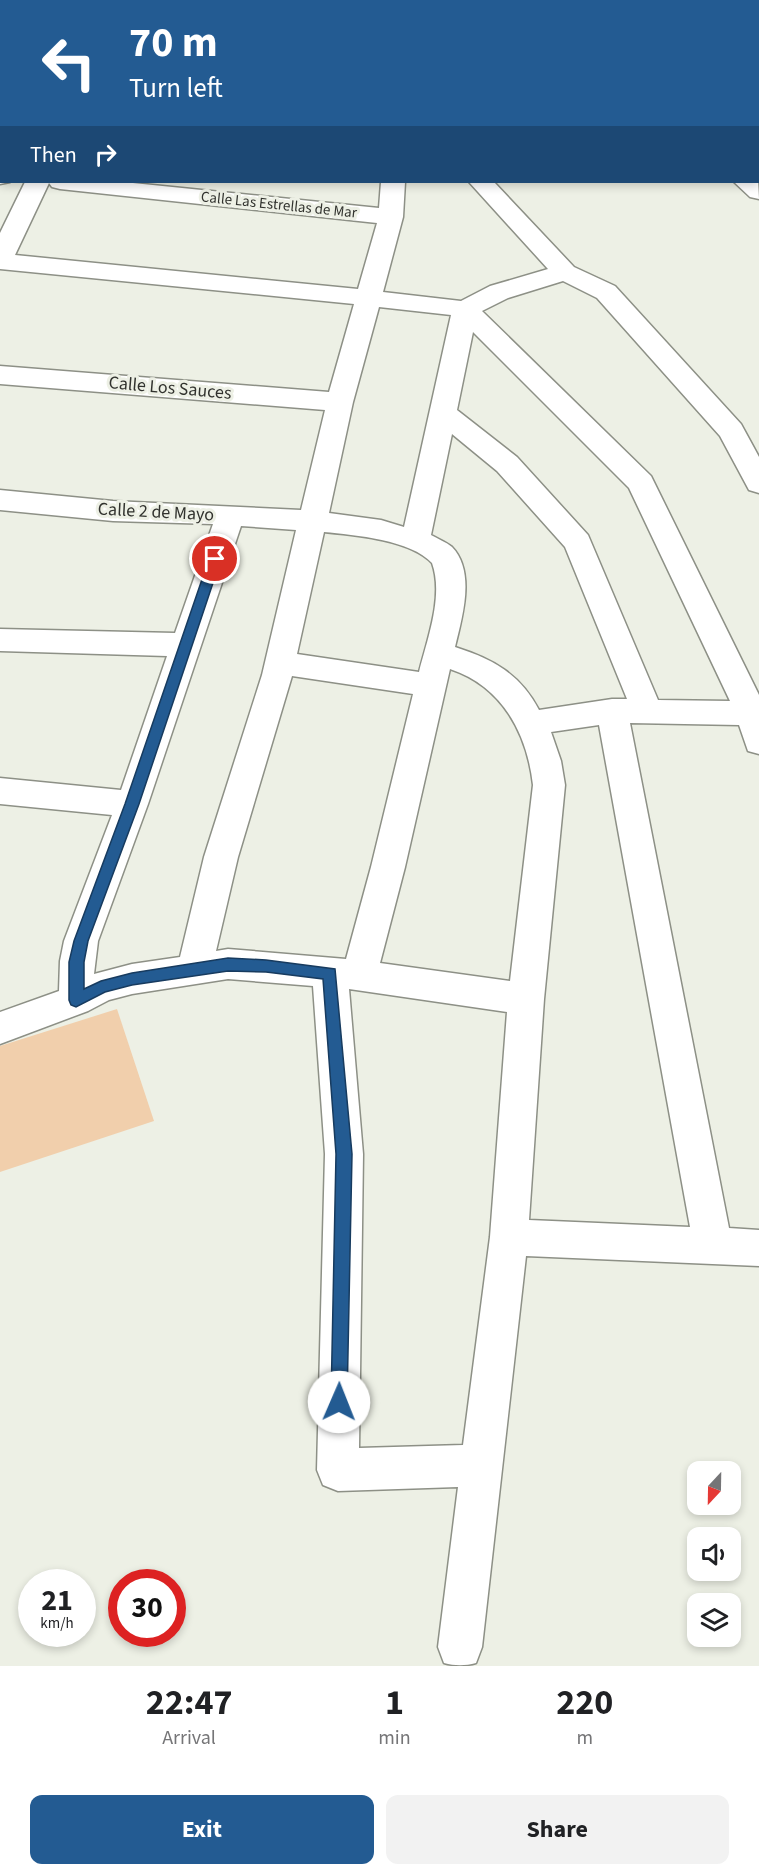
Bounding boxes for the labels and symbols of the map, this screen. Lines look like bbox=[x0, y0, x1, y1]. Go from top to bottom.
street label: Calle Las Estrellas de Mar bbox=[200, 186, 359, 224]
street label: Calle Los Sauces bbox=[108, 370, 232, 406]
street label: Calle 2 de Mayo bbox=[97, 496, 215, 528]
pin bbox=[189, 533, 240, 584]
position arrow bbox=[307, 1370, 371, 1434]
north arrow bbox=[687, 1461, 741, 1515]
speed limit sign: 30 bbox=[108, 1569, 186, 1647]

